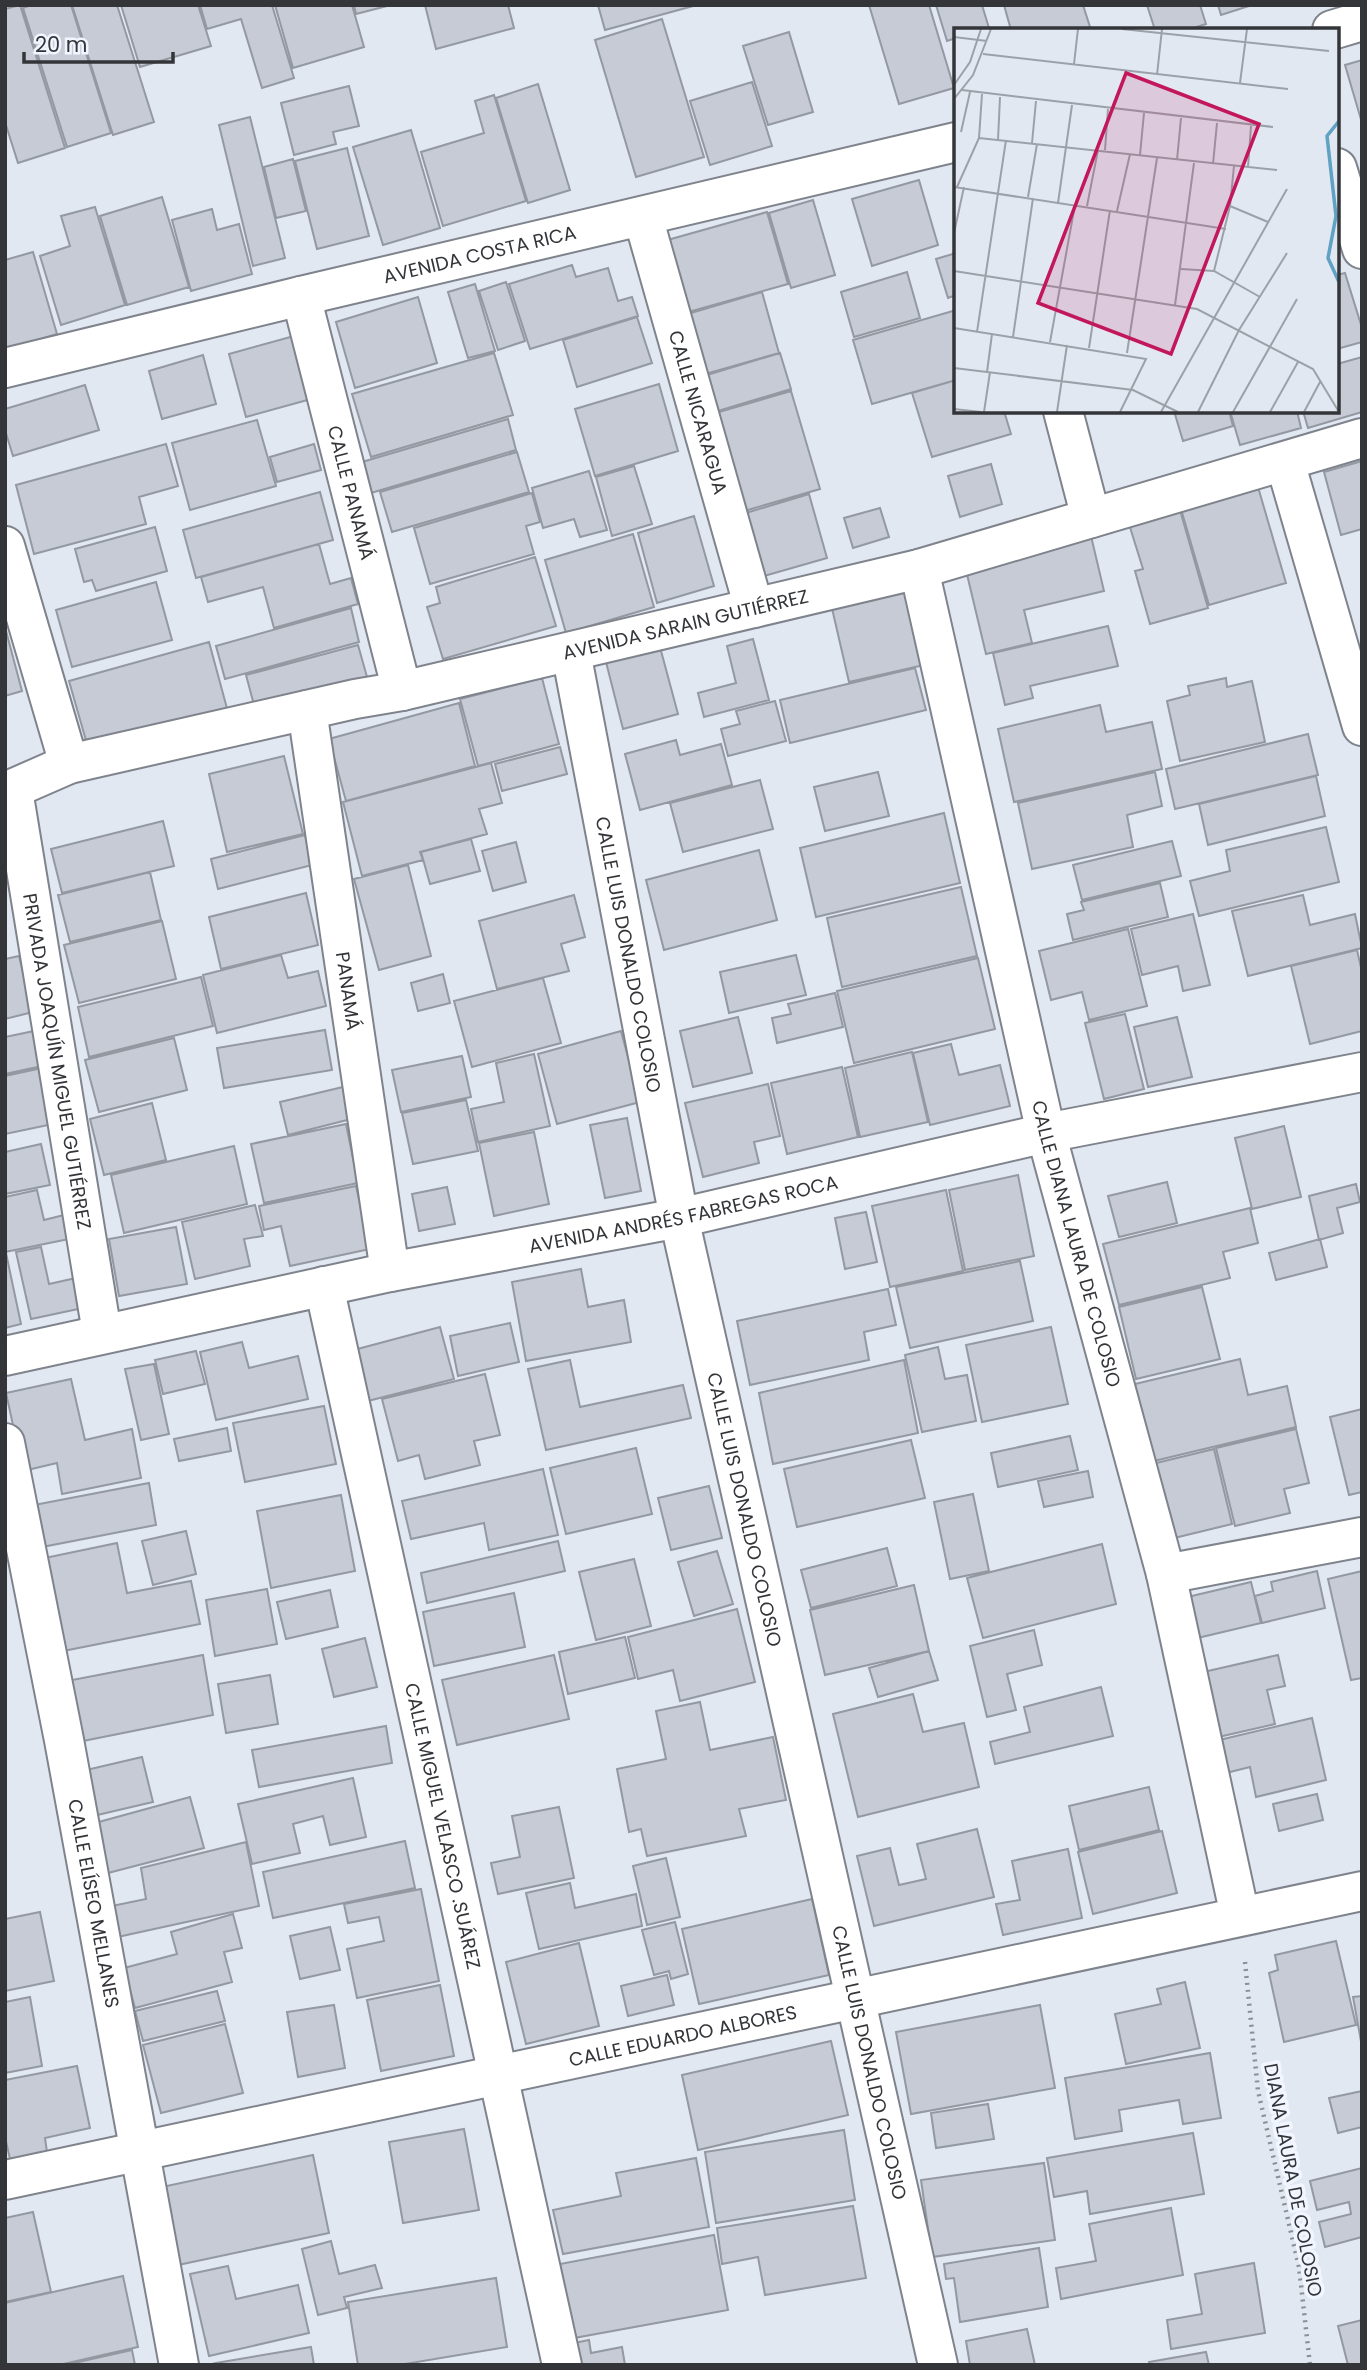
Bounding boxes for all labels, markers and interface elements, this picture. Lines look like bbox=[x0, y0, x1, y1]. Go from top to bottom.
scale bar bbox=[24, 21, 173, 65]
inset map bbox=[954, 28, 1339, 413]
text: 20 m bbox=[35, 30, 88, 59]
street label: AVENIDA COSTA RICA bbox=[380, 218, 579, 290]
street label: CALLE NICARAGUA bbox=[662, 327, 735, 497]
street label: CALLE PANAMÁ bbox=[321, 423, 381, 563]
street label: AVENIDA SARAIN GUTIÉRREZ bbox=[560, 582, 811, 666]
street label: CALLE LUIS DONALDO COLOSIO bbox=[589, 814, 668, 1095]
street label: PRIVADA JOAQUÍN MIGUEL GUTIÉRREZ bbox=[17, 891, 98, 1231]
street label: PANAMÁ bbox=[329, 950, 368, 1032]
street label: CALLE DIANA LAURA DE COLOSIO bbox=[1026, 1098, 1128, 1390]
street label: AVENIDA ANDRÉS FABREGAS ROCA bbox=[526, 1168, 841, 1259]
street label: CALLE LUIS DONALDO COLOSIO bbox=[701, 1370, 789, 1649]
street label: CALLE MIGUEL VELASCO .SUÁREZ bbox=[398, 1680, 488, 1972]
street label: CALLE ELÍSEO MELLANES bbox=[62, 1797, 127, 2010]
street label: CALLE LUIS DONALDO COLOSIO bbox=[826, 1923, 914, 2202]
street label: CALLE EDUARDO ALBORES bbox=[566, 1998, 799, 2073]
street label: DIANA LAURA DE COLOSIO bbox=[1257, 2061, 1329, 2299]

